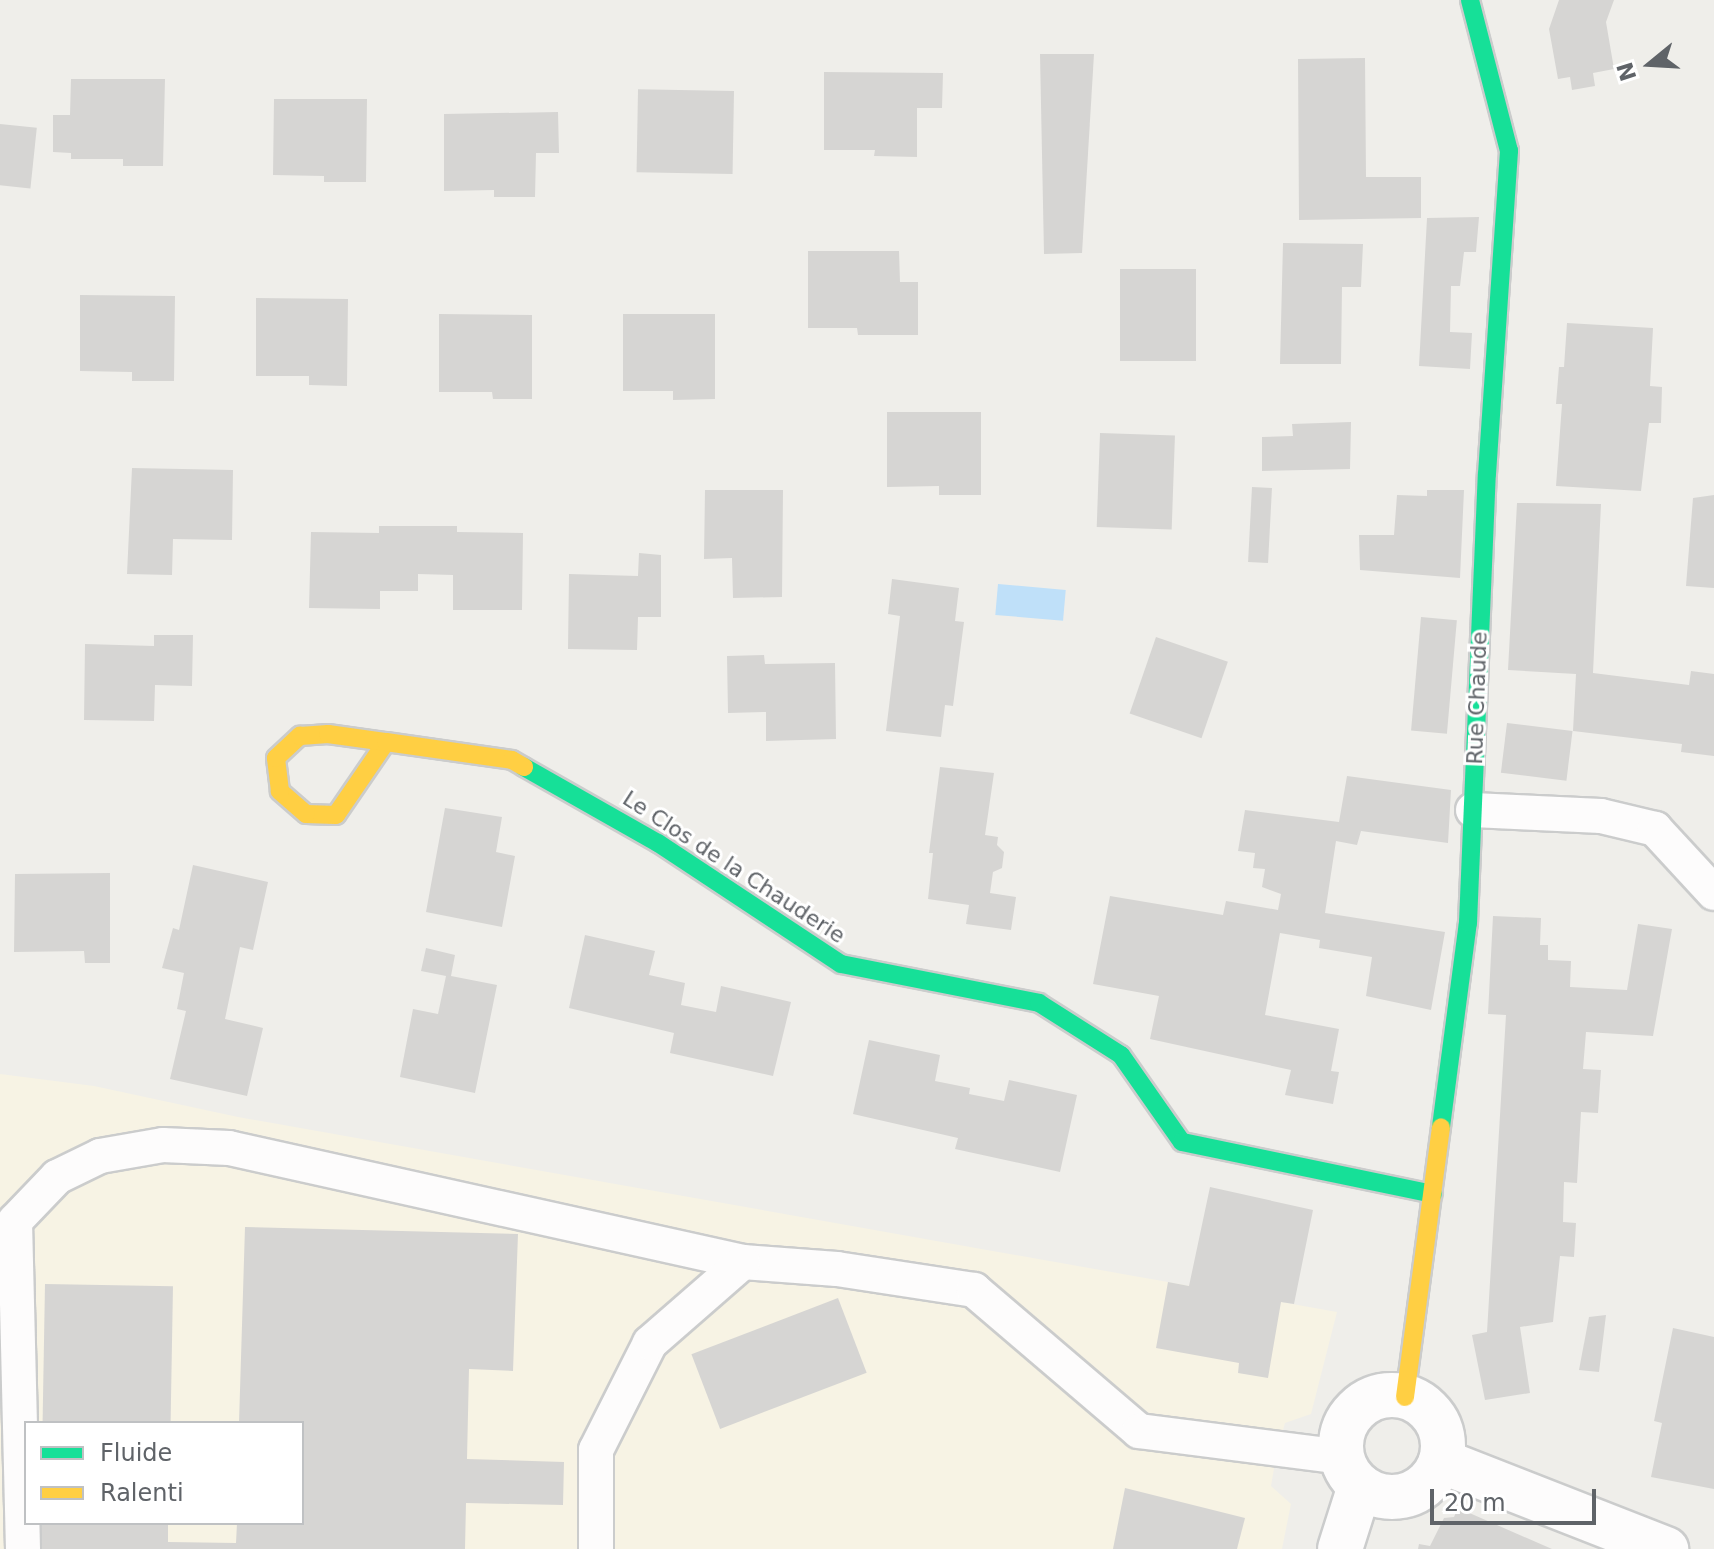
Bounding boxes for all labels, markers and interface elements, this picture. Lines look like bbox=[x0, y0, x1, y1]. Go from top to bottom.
north arrow bbox=[1610, 24, 1690, 104]
text: N bbox=[1612, 59, 1641, 84]
street label: Rue Chaude bbox=[1461, 631, 1493, 765]
street label: Le Clos de la Chauderie bbox=[618, 785, 850, 949]
legend bbox=[24, 1421, 304, 1525]
text: Fluide bbox=[100, 1439, 172, 1467]
scale bar bbox=[1434, 1473, 1600, 1523]
text: Ralenti bbox=[100, 1479, 184, 1507]
text: 20 m bbox=[1444, 1489, 1506, 1517]

